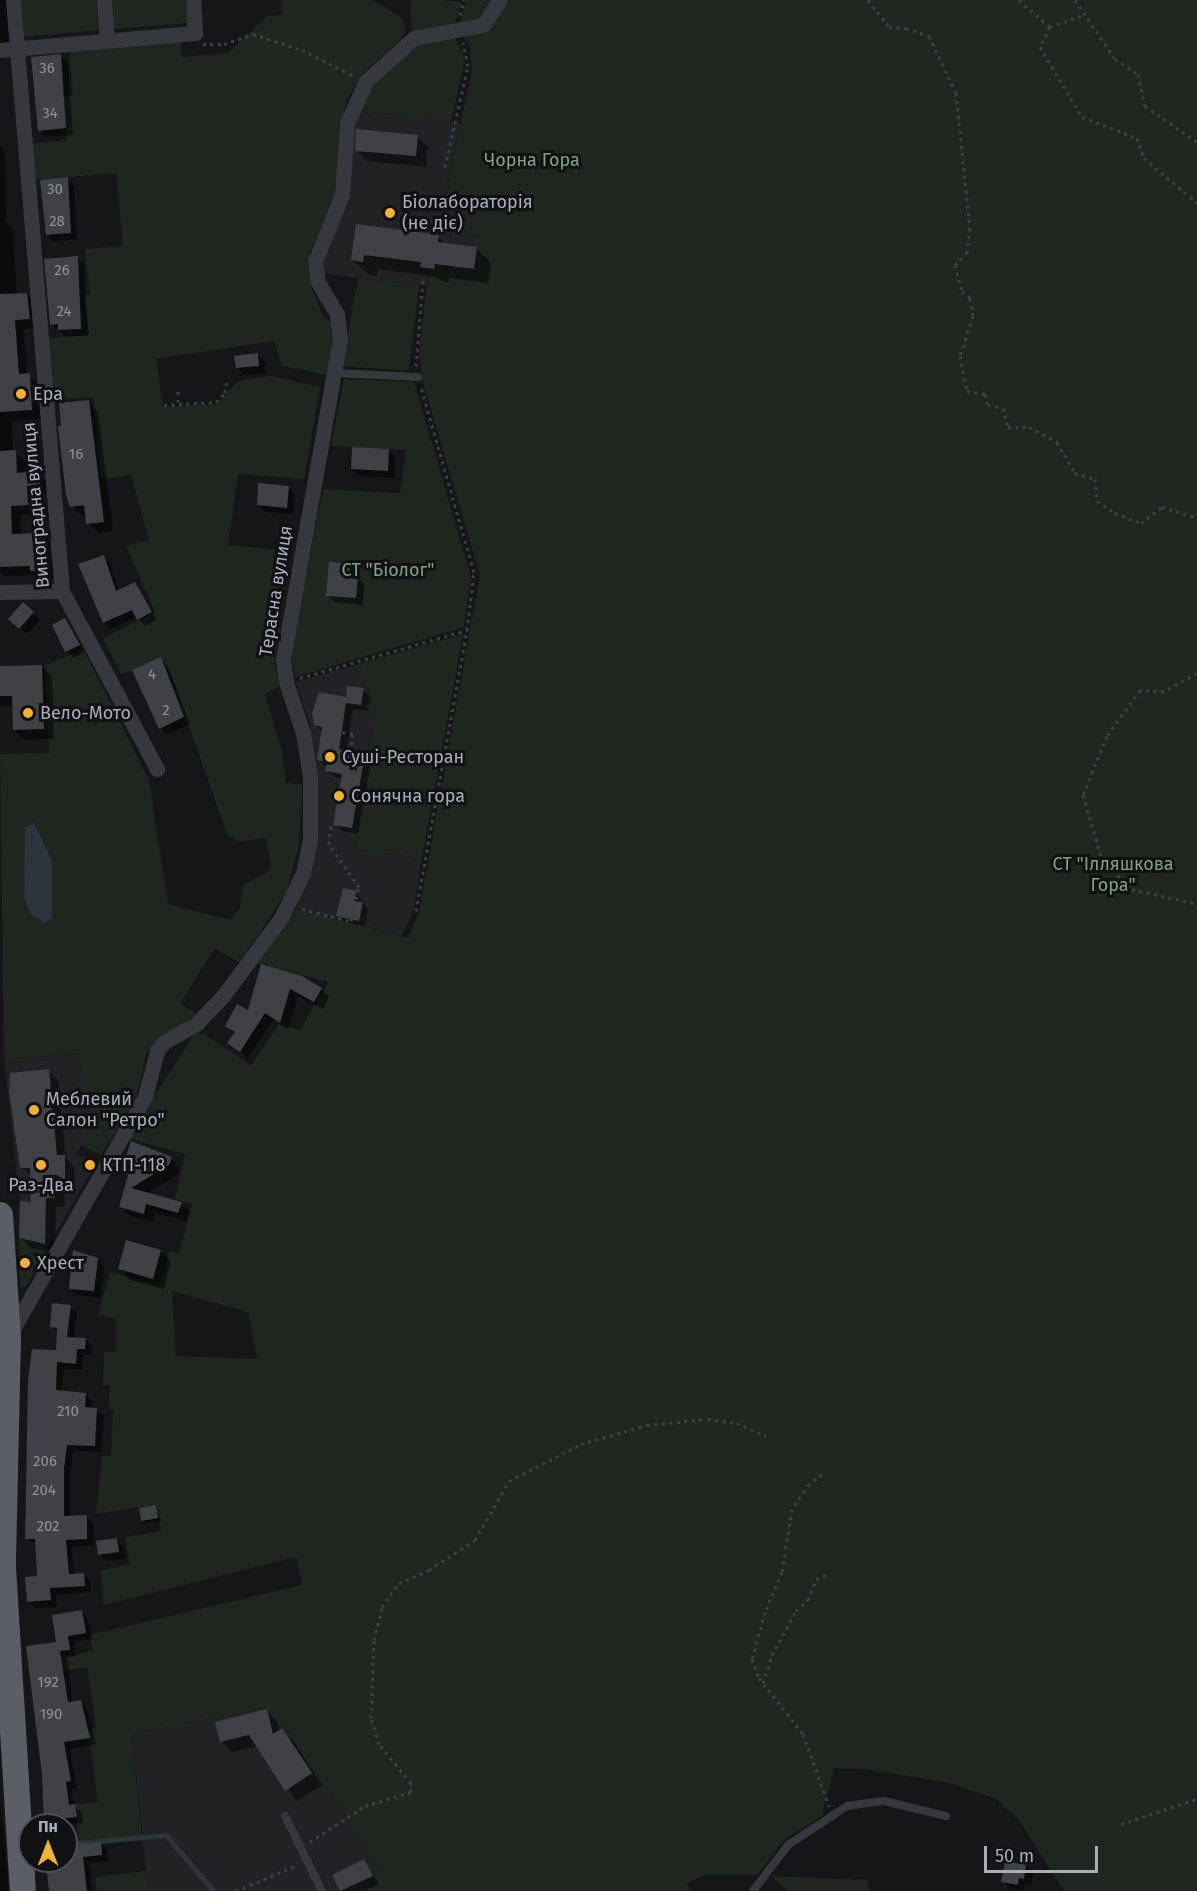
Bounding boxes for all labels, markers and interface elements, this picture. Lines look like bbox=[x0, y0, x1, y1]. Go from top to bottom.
house number: 36 bbox=[39, 60, 55, 78]
house number: 34 bbox=[42, 105, 58, 123]
park label: Чорна Гора bbox=[484, 149, 580, 171]
house number: 30 bbox=[47, 181, 63, 199]
place label: Біолабораторія (не діє) bbox=[402, 192, 533, 234]
marker: Біолабораторія (не діє) bbox=[383, 206, 397, 220]
house number: 28 bbox=[49, 213, 65, 231]
house number: 26 bbox=[54, 262, 70, 280]
house number: 24 bbox=[57, 303, 71, 321]
place label: Ера bbox=[33, 383, 63, 405]
marker: Ера bbox=[14, 387, 28, 401]
street label: Виноградна вулиця bbox=[18, 421, 54, 589]
house number: 16 bbox=[69, 446, 83, 464]
street label: Терасна вулиця bbox=[255, 524, 297, 658]
park label: СТ "Біолог" bbox=[342, 559, 434, 581]
house number: 4 bbox=[148, 666, 156, 684]
place label: Вело-Мото bbox=[40, 702, 131, 724]
house number: 2 bbox=[162, 702, 170, 720]
marker: Вело-Мото bbox=[21, 706, 35, 720]
place label: Суші-Ресторан bbox=[342, 746, 464, 768]
marker: Суші-Ресторан bbox=[323, 750, 337, 764]
place label: Сонячна гора bbox=[351, 785, 465, 807]
marker: Сонячна гора bbox=[332, 789, 346, 803]
park label: СТ "Ілляшкова Гора" bbox=[1053, 854, 1173, 896]
place label: Меблевий Салон "Ретро" bbox=[46, 1089, 165, 1132]
marker: Меблевий Салон "Ретро" bbox=[27, 1103, 41, 1117]
place label: КТП-118 bbox=[102, 1154, 165, 1176]
marker: Раз-Два bbox=[34, 1158, 48, 1172]
marker: КТП-118 bbox=[83, 1158, 97, 1172]
place label: Раз-Два bbox=[8, 1174, 74, 1196]
place label: Хрест bbox=[37, 1252, 84, 1274]
marker: Хрест bbox=[18, 1256, 32, 1270]
house number: 210 bbox=[57, 1403, 79, 1421]
house number: 206 bbox=[33, 1453, 57, 1471]
house number: 204 bbox=[32, 1482, 56, 1500]
house number: 202 bbox=[36, 1518, 60, 1536]
house number: 192 bbox=[37, 1674, 59, 1692]
house number: 190 bbox=[40, 1706, 62, 1724]
north arrow bbox=[18, 1813, 78, 1873]
text: Пн bbox=[38, 1817, 58, 1836]
scale bar bbox=[987, 1834, 1101, 1872]
text: 50 m bbox=[995, 1845, 1034, 1867]

